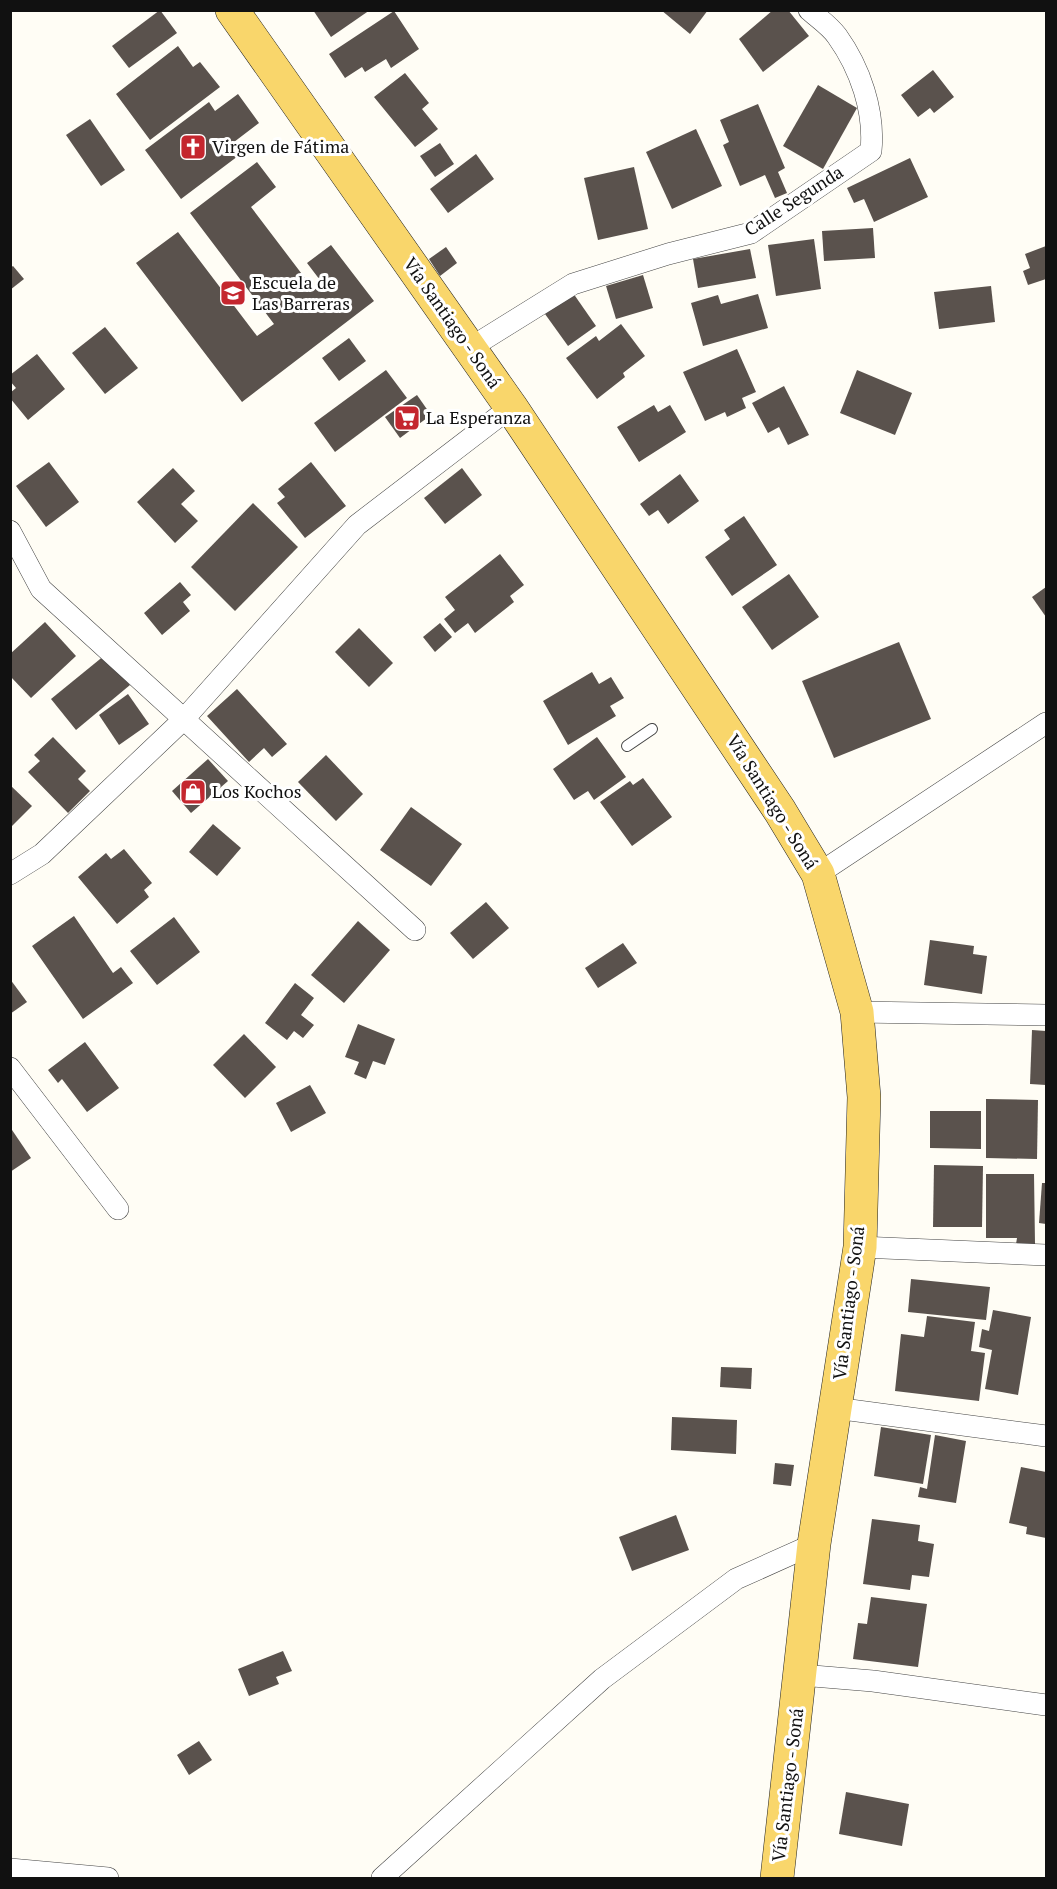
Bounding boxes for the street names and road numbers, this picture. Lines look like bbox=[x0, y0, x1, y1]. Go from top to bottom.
street label: Calle Segunda bbox=[739, 159, 847, 241]
street label: Vía Santiago - Soná bbox=[399, 252, 507, 393]
street label: Vía Santiago - Soná bbox=[722, 729, 824, 874]
street label: Vía Santiago - Soná bbox=[827, 1225, 869, 1381]
street label: Vía Santiago - Soná bbox=[766, 1707, 808, 1863]

